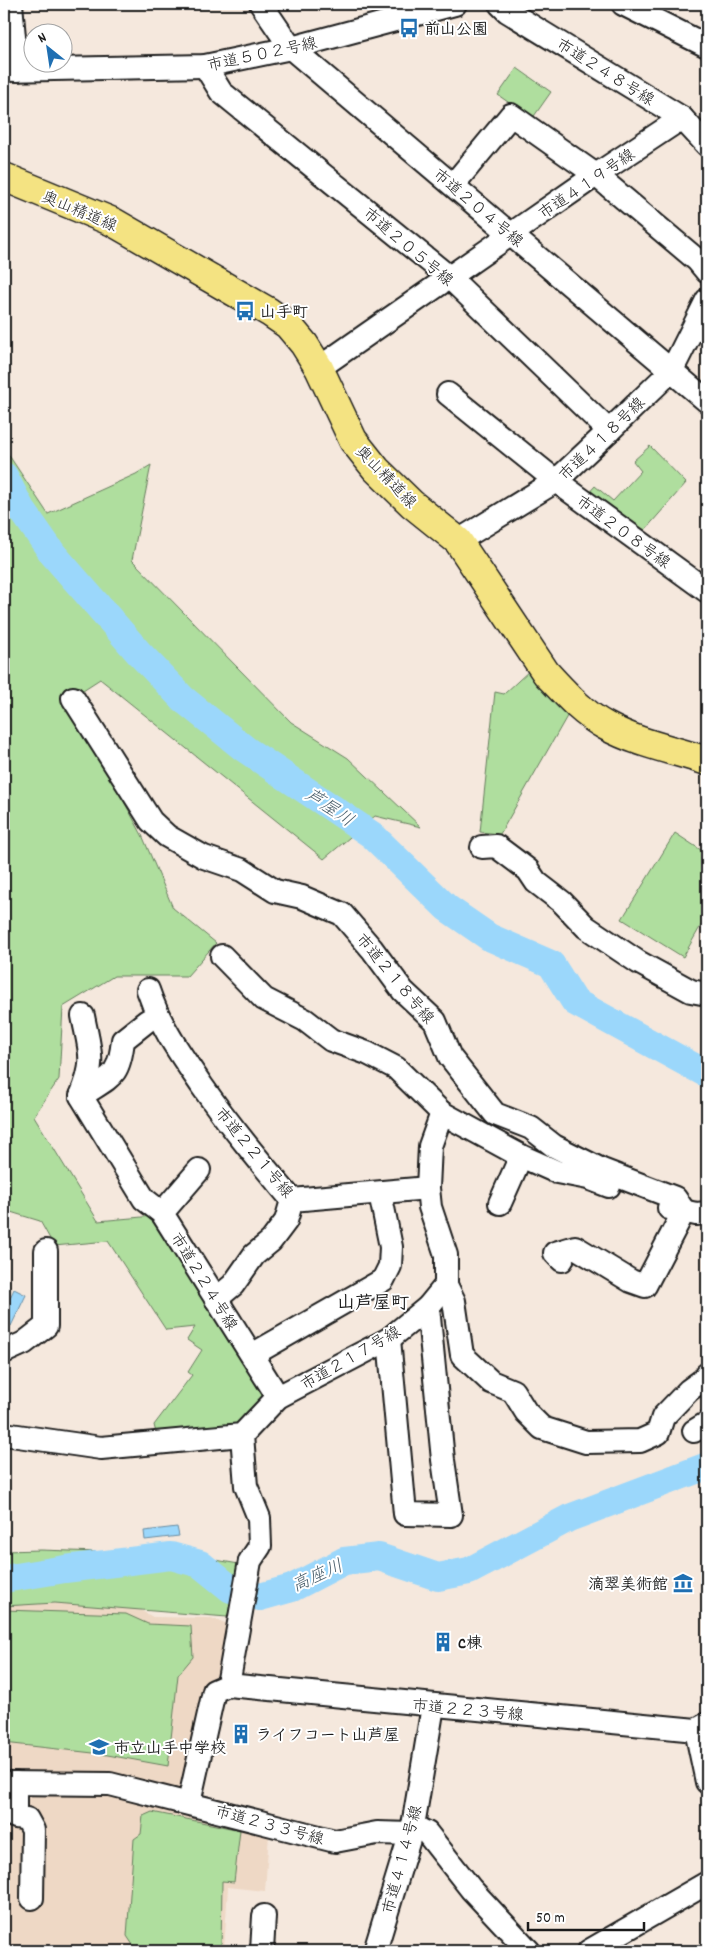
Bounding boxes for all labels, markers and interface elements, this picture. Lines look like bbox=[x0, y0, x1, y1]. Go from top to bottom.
bus stop icon: 前山公園 bbox=[398, 17, 420, 39]
place label: 前山公園 bbox=[424, 19, 488, 42]
north arrow bbox=[22, 22, 72, 72]
text: N bbox=[35, 28, 51, 49]
street label: 市道５０２号線 bbox=[205, 33, 320, 78]
street label: 市道２４８号線 bbox=[551, 34, 658, 113]
street label: 市道４１９号線 bbox=[535, 144, 640, 226]
street label: 市道２０４号線 bbox=[427, 164, 528, 254]
street label: 奥山精道線 bbox=[38, 186, 120, 239]
street label: 市道２０５号線 bbox=[357, 203, 458, 293]
bus stop icon: 山手町 bbox=[234, 300, 256, 322]
place label: 山手町 bbox=[260, 302, 308, 325]
street label: 市道４１８号線 bbox=[554, 393, 651, 487]
street label: 奥山精道線 bbox=[349, 441, 421, 515]
street label: 市道２０８号線 bbox=[570, 491, 675, 575]
water label: 芦屋川 bbox=[299, 784, 358, 835]
street label: 市道２１８号線 bbox=[349, 929, 439, 1030]
street label: 市道２２１号線 bbox=[208, 1103, 298, 1204]
street label: 市道２２４号線 bbox=[163, 1229, 242, 1336]
district label: 山芦屋町 bbox=[337, 1292, 409, 1317]
street label: 市道２１７号線 bbox=[297, 1321, 406, 1397]
water label: 高座川 bbox=[288, 1555, 348, 1600]
museum icon: 滴翠美術館 bbox=[672, 1572, 694, 1594]
place label: 滴翠美術館 bbox=[588, 1574, 668, 1597]
building icon: C棟 bbox=[432, 1631, 454, 1653]
place label: C棟 bbox=[458, 1633, 483, 1656]
street label: 市道２２３号線 bbox=[411, 1695, 525, 1728]
building icon: ライフコート山芦屋 bbox=[230, 1723, 252, 1745]
place label: ライフコート山芦屋 bbox=[256, 1725, 400, 1748]
school or university icon: 市立山手中学校 bbox=[88, 1736, 110, 1758]
place label: 市立山手中学校 bbox=[114, 1738, 226, 1761]
street label: 市道２３３号線 bbox=[212, 1801, 326, 1852]
street label: 市道４１４号線 bbox=[378, 1803, 429, 1917]
scale bar bbox=[528, 1900, 645, 1932]
text: 50 m bbox=[536, 1908, 565, 1930]

